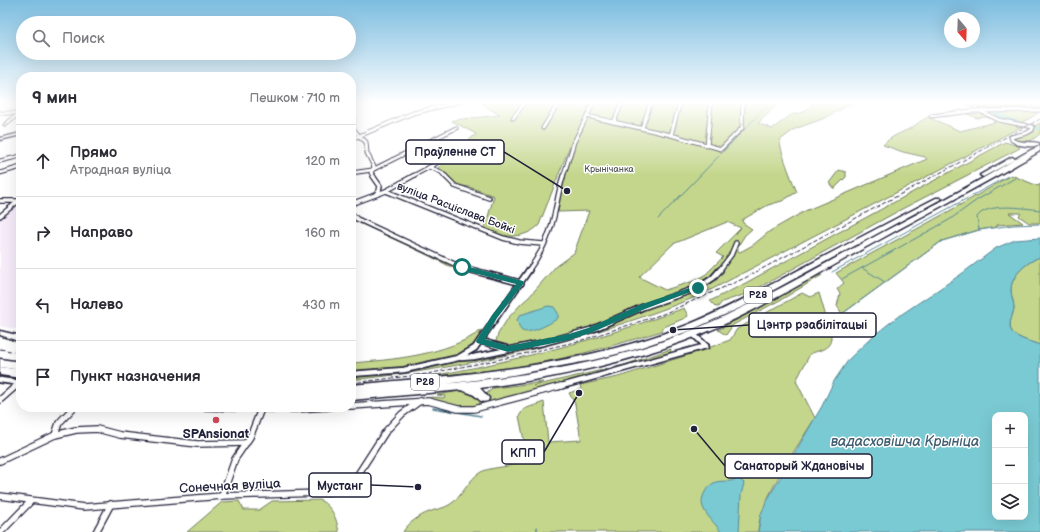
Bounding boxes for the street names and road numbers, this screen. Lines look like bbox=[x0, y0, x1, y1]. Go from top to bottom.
street label: вуліца Расціслава Бойкі bbox=[395, 179, 517, 237]
road number: Р28 bbox=[744, 287, 772, 303]
road number: Р28 bbox=[411, 374, 439, 390]
street label: Сонечная вуліца bbox=[179, 475, 281, 497]

